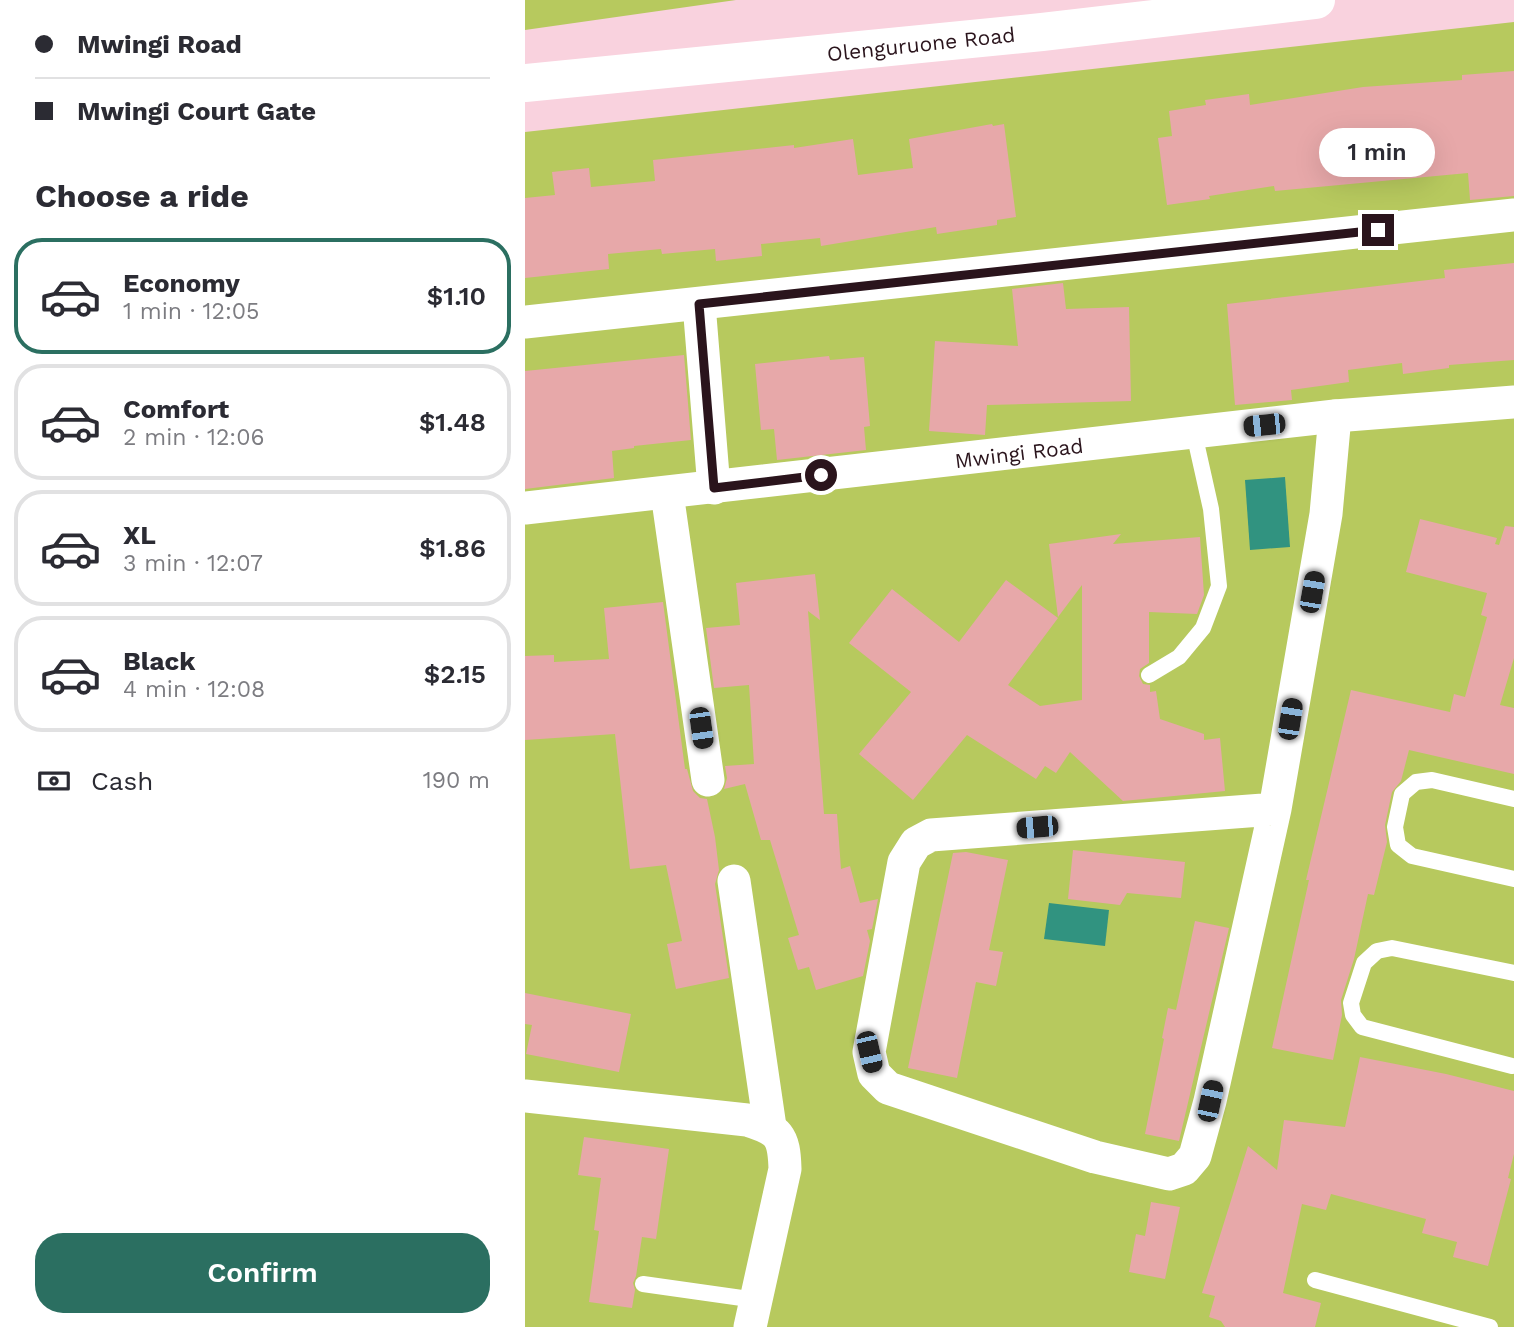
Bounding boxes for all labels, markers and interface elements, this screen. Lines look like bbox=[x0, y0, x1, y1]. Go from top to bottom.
street label: Olenguruone Road bbox=[826, 22, 1016, 66]
text: Mwingi Road bbox=[77, 29, 242, 59]
text: Mwingi Court Gate bbox=[77, 96, 316, 126]
callout: 1 min bbox=[1320, 128, 1436, 177]
text: 1 min bbox=[1347, 139, 1407, 166]
text: Choose a ride bbox=[35, 177, 249, 215]
route end bbox=[1362, 214, 1394, 246]
icon: car bbox=[39, 265, 102, 328]
text: Economy bbox=[123, 268, 240, 298]
text: $1.10 bbox=[427, 281, 486, 311]
text: 1 min · 12:05 bbox=[123, 298, 259, 325]
icon: car bbox=[39, 391, 102, 454]
text: Comfort bbox=[123, 394, 229, 424]
text: $1.48 bbox=[419, 407, 486, 437]
car bbox=[1243, 412, 1286, 438]
text: 2 min · 12:06 bbox=[123, 424, 264, 451]
street label: Mwingi Road bbox=[953, 433, 1085, 473]
route start bbox=[805, 459, 837, 491]
icon: car bbox=[39, 517, 102, 580]
text: XL bbox=[123, 520, 156, 550]
text: $1.86 bbox=[419, 533, 486, 563]
text: 3 min · 12:07 bbox=[123, 550, 263, 577]
car bbox=[1299, 569, 1326, 615]
icon: car bbox=[39, 643, 102, 706]
text: Black bbox=[123, 646, 195, 676]
text: $2.15 bbox=[424, 659, 486, 689]
text: 4 min · 12:08 bbox=[123, 676, 265, 703]
car bbox=[1277, 697, 1304, 741]
car bbox=[688, 706, 715, 750]
icon: cash bbox=[35, 762, 73, 800]
text: Cash bbox=[91, 766, 153, 796]
text: 190 m bbox=[423, 767, 490, 794]
car bbox=[1016, 815, 1059, 839]
car bbox=[855, 1029, 884, 1075]
car bbox=[1196, 1078, 1225, 1124]
button: Confirm bbox=[35, 1233, 490, 1313]

